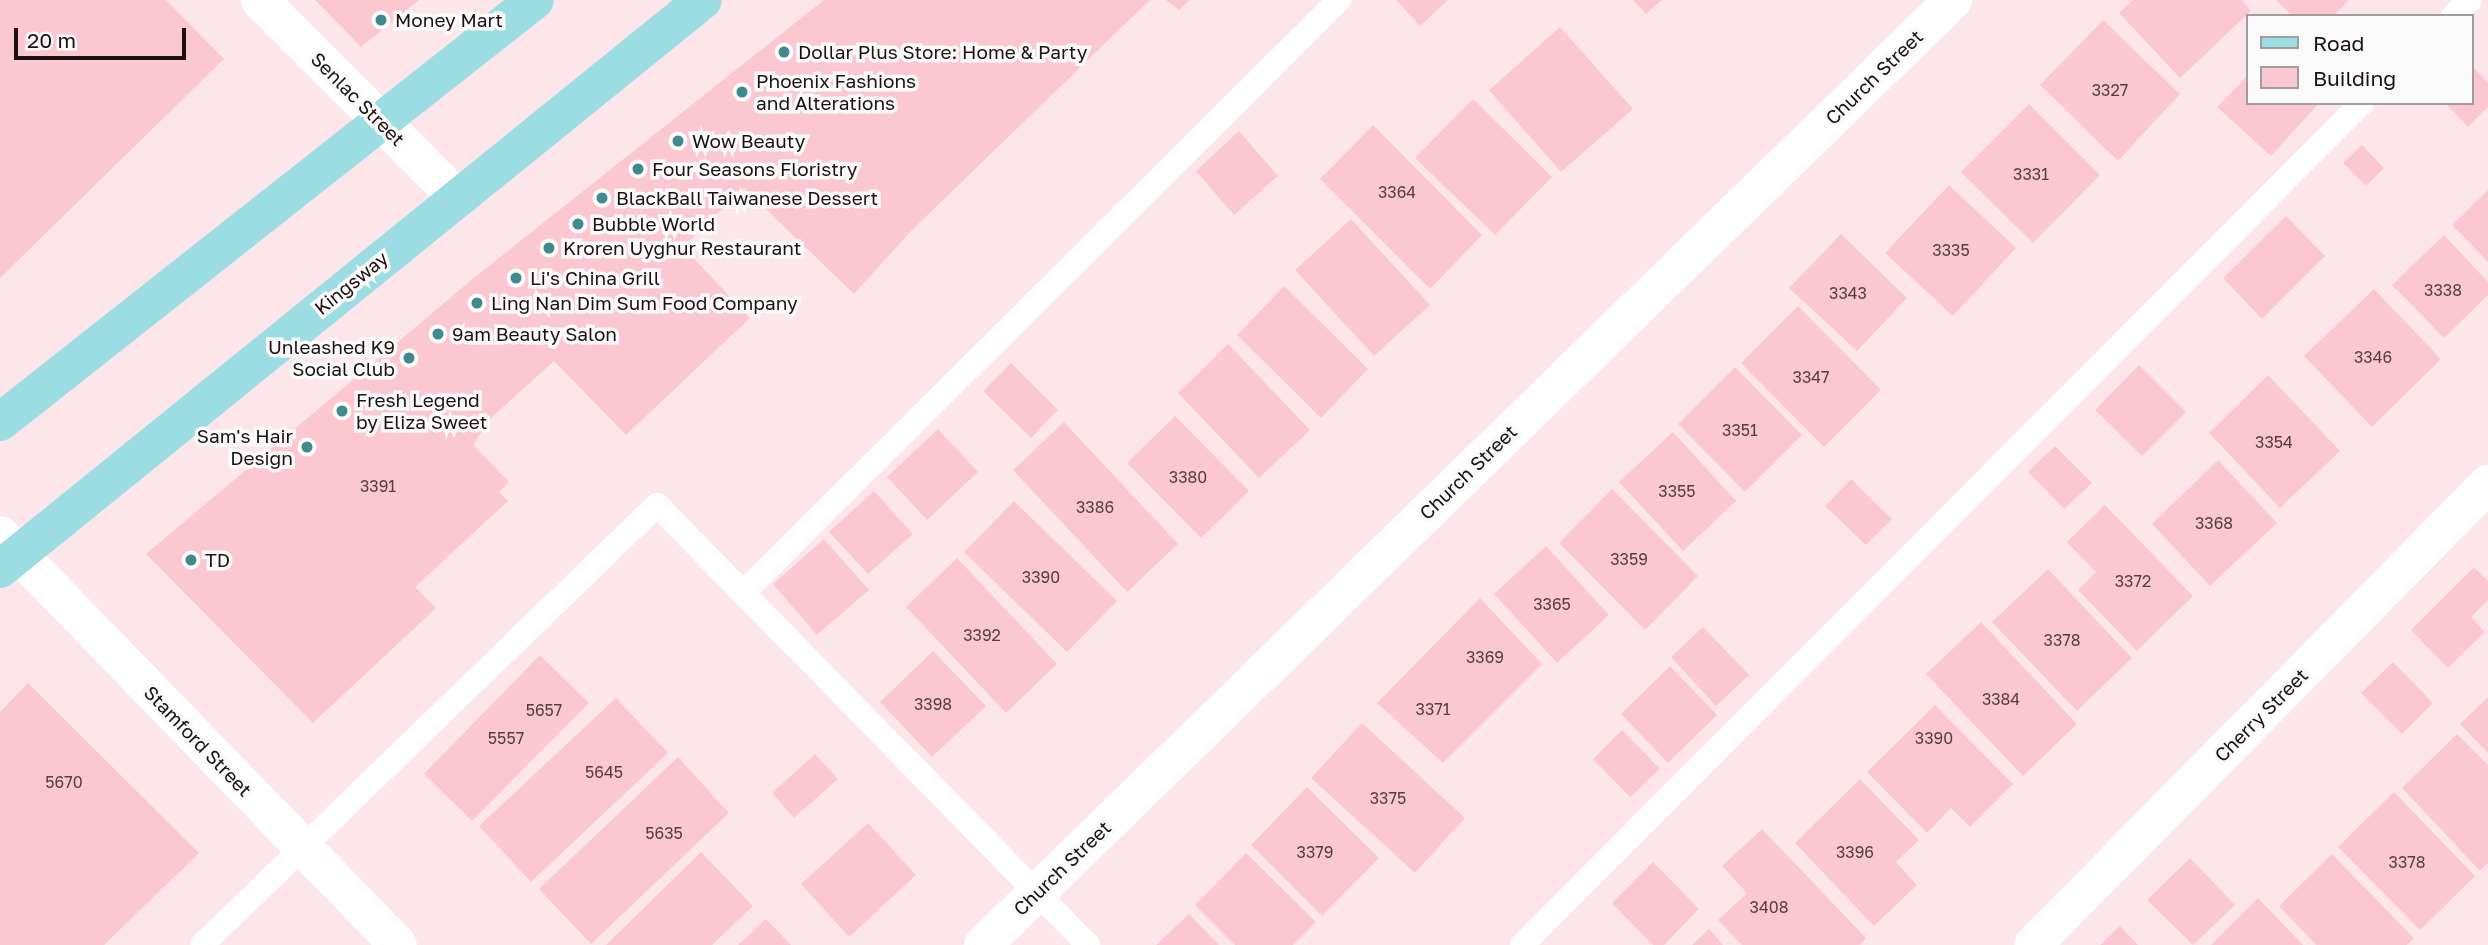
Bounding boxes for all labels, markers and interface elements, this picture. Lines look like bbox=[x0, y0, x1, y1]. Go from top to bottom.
place label: Money Mart bbox=[395, 9, 503, 31]
marker: Money Mart bbox=[373, 12, 389, 28]
scale bar bbox=[18, 14, 189, 58]
legend bbox=[2246, 14, 2474, 105]
street label: Church Street bbox=[1821, 25, 1927, 129]
text: 20 m bbox=[27, 27, 76, 53]
text: Road bbox=[2313, 30, 2364, 56]
place label: Dollar Plus Store: Home & Party bbox=[798, 41, 1087, 63]
marker: Dollar Plus Store: Home & Party bbox=[776, 44, 792, 60]
street label: Senlac Street bbox=[306, 47, 410, 151]
text: Building bbox=[2313, 65, 2396, 91]
place label: Phoenix Fashions and Alterations bbox=[756, 70, 916, 114]
house number: 3327 bbox=[2092, 80, 2128, 100]
marker: Phoenix Fashions and Alterations bbox=[734, 84, 750, 100]
place label: Wow Beauty bbox=[692, 130, 805, 152]
marker: Wow Beauty bbox=[670, 133, 686, 149]
place label: Four Seasons Floristry bbox=[652, 158, 857, 180]
marker: Four Seasons Floristry bbox=[630, 161, 646, 177]
house number: 3331 bbox=[2013, 164, 2049, 184]
house number: 3364 bbox=[1378, 182, 1416, 202]
place label: BlackBall Taiwanese Dessert bbox=[616, 187, 878, 209]
marker: BlackBall Taiwanese Dessert bbox=[594, 190, 610, 206]
place label: Bubble World bbox=[592, 213, 715, 235]
marker: Bubble World bbox=[570, 216, 586, 232]
place label: Kroren Uyghur Restaurant bbox=[563, 237, 801, 259]
marker: Kroren Uyghur Restaurant bbox=[541, 240, 557, 256]
house number: 3335 bbox=[1932, 240, 1970, 260]
street label: Kingsway bbox=[310, 247, 392, 319]
place label: Li's China Grill bbox=[530, 267, 660, 289]
marker: Li's China Grill bbox=[508, 270, 524, 286]
house number: 3338 bbox=[2424, 280, 2462, 300]
house number: 3343 bbox=[1829, 283, 1867, 303]
place label: Ling Nan Dim Sum Food Company bbox=[491, 292, 798, 314]
marker: Ling Nan Dim Sum Food Company bbox=[469, 295, 485, 311]
place label: 9am Beauty Salon bbox=[452, 323, 617, 345]
marker: 9am Beauty Salon bbox=[430, 326, 446, 342]
place label: Unleashed K9 Social Club bbox=[268, 336, 395, 380]
house number: 3346 bbox=[2354, 347, 2392, 367]
marker: Unleashed K9 Social Club bbox=[401, 350, 417, 366]
house number: 3347 bbox=[1793, 367, 1829, 387]
place label: Fresh Legend by Eliza Sweet bbox=[356, 389, 487, 433]
marker: Fresh Legend by Eliza Sweet bbox=[334, 403, 350, 419]
street label: Church Street bbox=[1415, 420, 1521, 524]
house number: 3351 bbox=[1722, 420, 1758, 440]
place label: Sam's Hair Design bbox=[197, 425, 293, 469]
house number: 3354 bbox=[2255, 432, 2293, 452]
marker: Sam's Hair Design bbox=[299, 439, 315, 455]
house number: 3380 bbox=[1169, 467, 1207, 487]
house number: 3391 bbox=[360, 476, 396, 496]
house number: 3355 bbox=[1658, 481, 1696, 501]
house number: 3386 bbox=[1076, 497, 1114, 517]
house number: 3368 bbox=[2195, 513, 2233, 533]
place label: TD bbox=[205, 549, 230, 571]
house number: 3359 bbox=[1610, 549, 1648, 569]
marker: TD bbox=[183, 552, 199, 568]
house number: 3390 bbox=[1022, 567, 1060, 587]
house number: 3372 bbox=[2115, 571, 2151, 591]
house number: 3365 bbox=[1533, 594, 1571, 614]
house number: 3392 bbox=[963, 625, 1001, 645]
house number: 3378 bbox=[2044, 630, 2080, 650]
house number: 3369 bbox=[1466, 647, 1504, 667]
street label: Cherry Street bbox=[2210, 664, 2312, 766]
street label: Stamford Street bbox=[139, 681, 257, 801]
house number: 3384 bbox=[1982, 689, 2020, 709]
house number: 3398 bbox=[914, 694, 952, 714]
house number: 3371 bbox=[1416, 699, 1450, 719]
house number: 5657 bbox=[526, 700, 562, 720]
house number: 5557 bbox=[488, 728, 524, 748]
house number: 3390 bbox=[1915, 728, 1953, 748]
house number: 5645 bbox=[585, 762, 623, 782]
house number: 5670 bbox=[45, 772, 83, 792]
house number: 3375 bbox=[1370, 788, 1406, 808]
street label: Church Street bbox=[1009, 816, 1115, 920]
house number: 5635 bbox=[645, 823, 683, 843]
house number: 3379 bbox=[1297, 842, 1333, 862]
house number: 3396 bbox=[1836, 842, 1874, 862]
house number: 3378 bbox=[2389, 852, 2425, 872]
house number: 3408 bbox=[1750, 897, 1788, 917]

